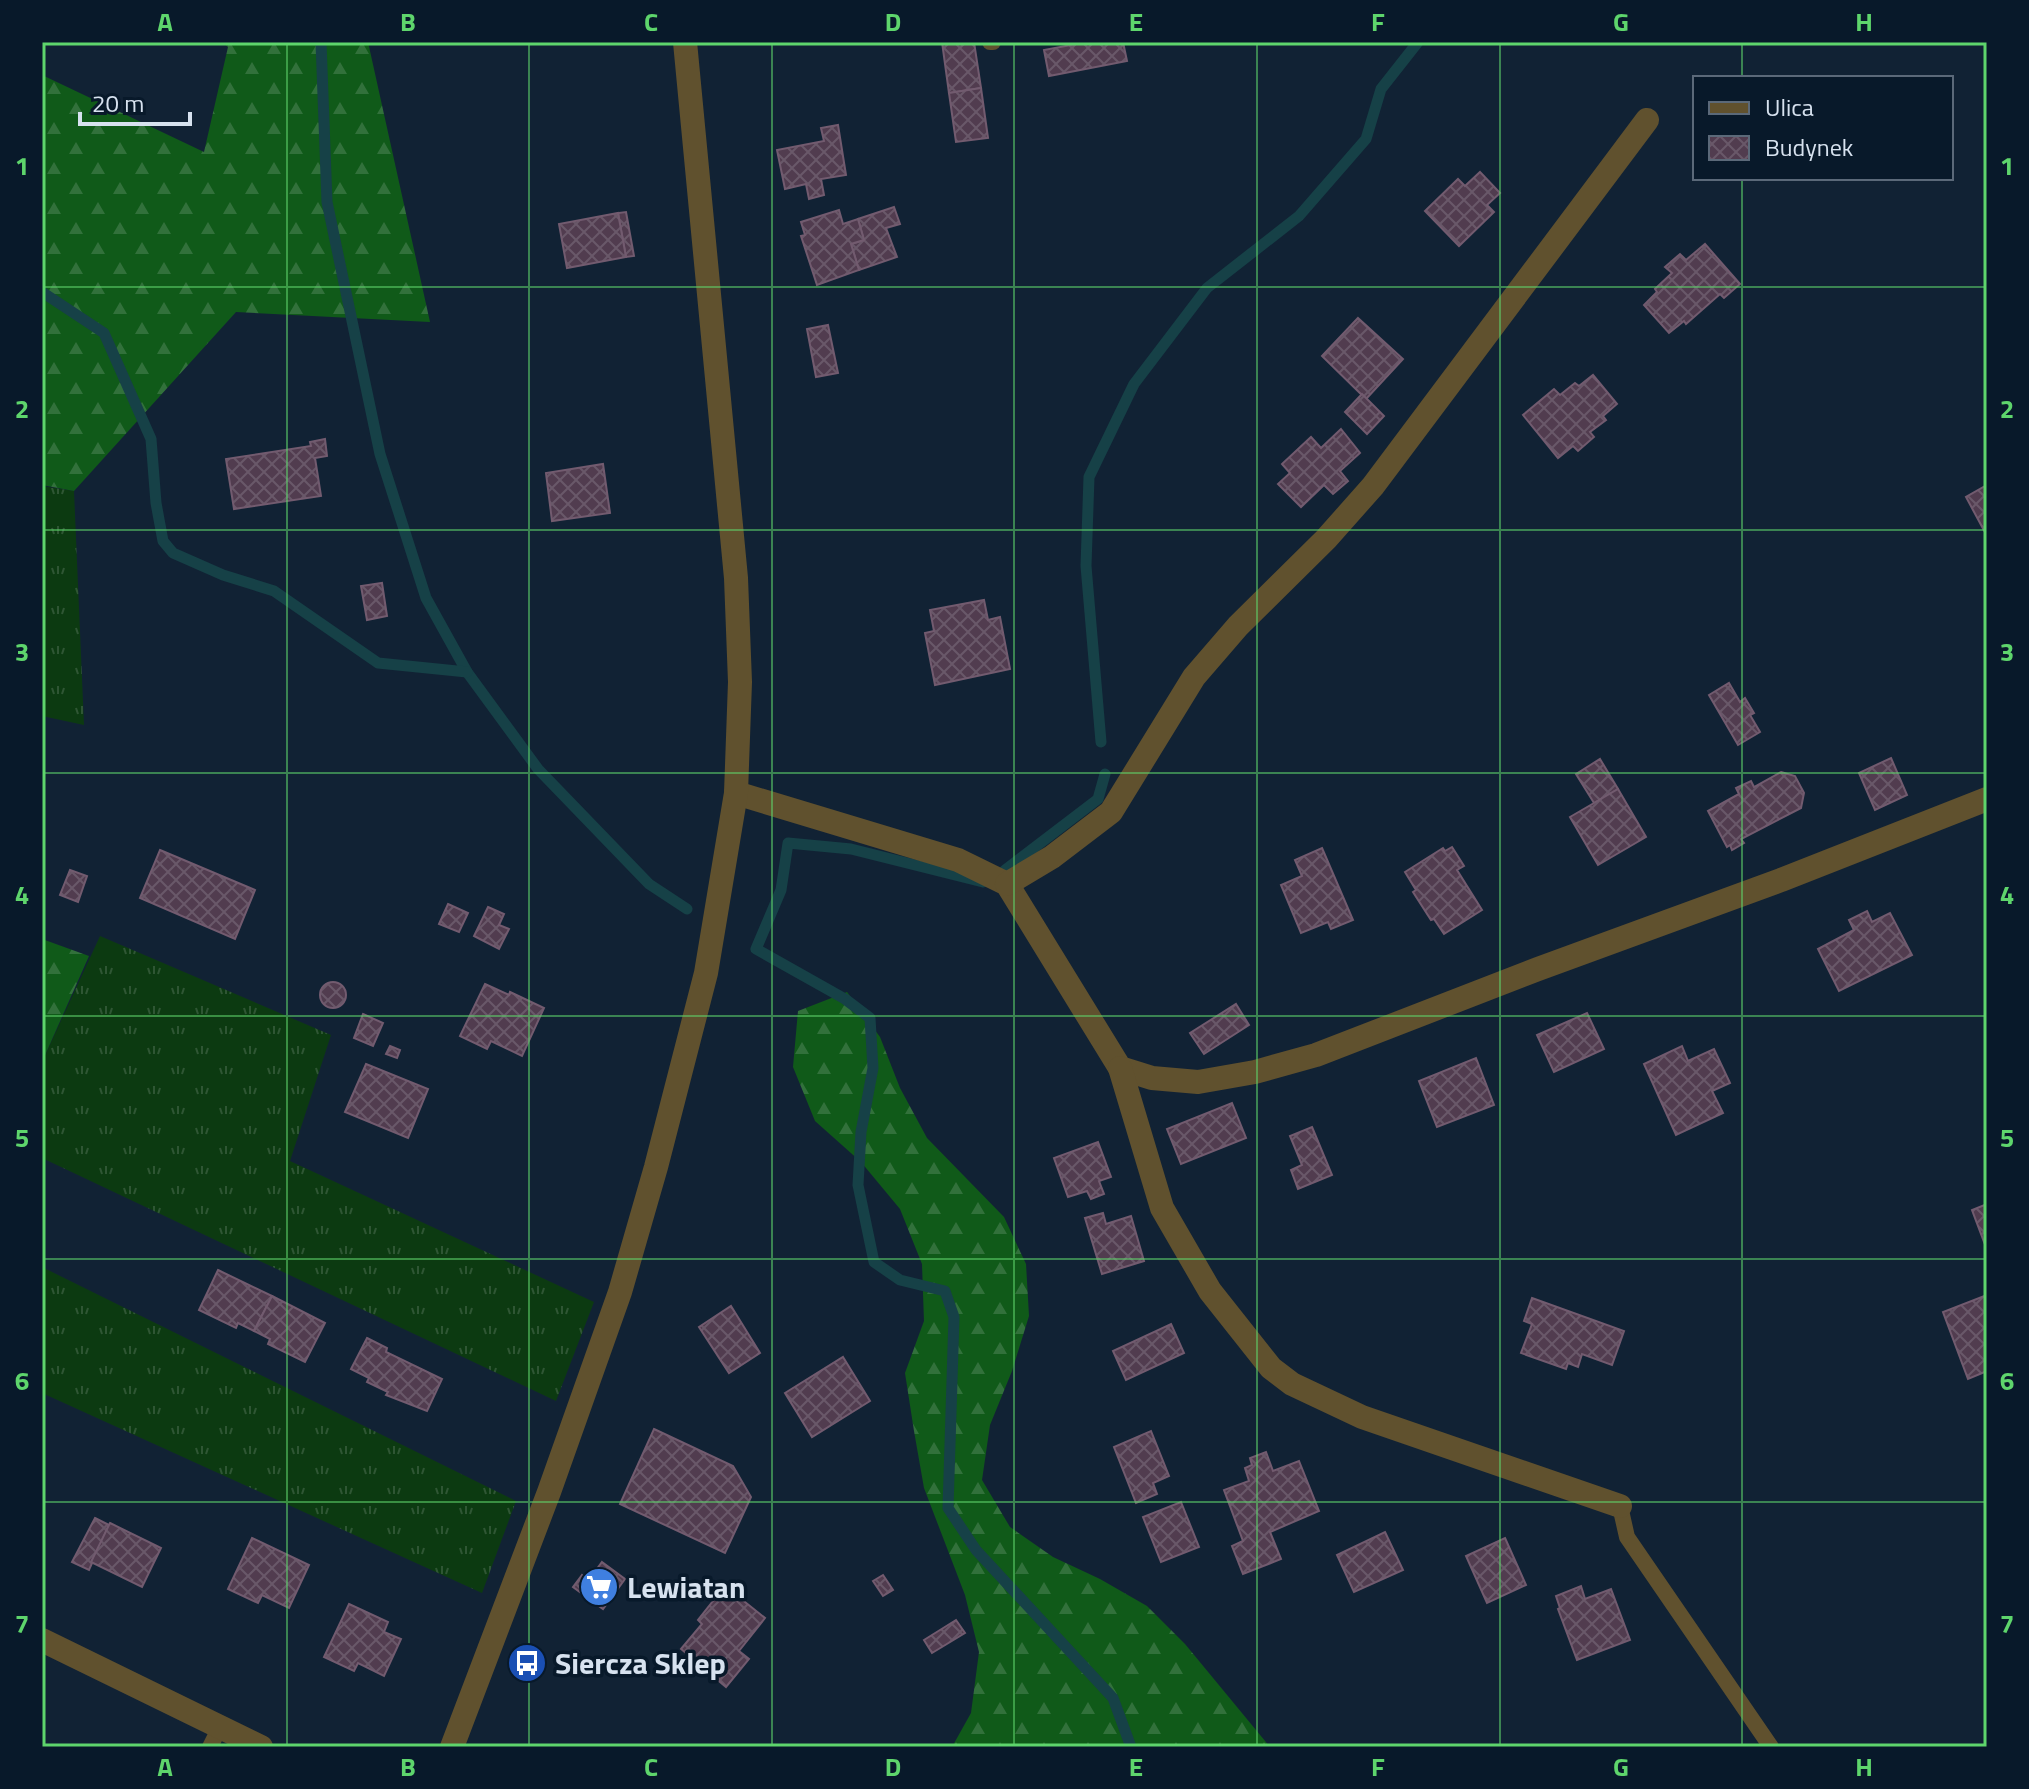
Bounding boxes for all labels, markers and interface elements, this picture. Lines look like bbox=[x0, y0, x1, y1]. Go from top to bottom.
text: A bbox=[157, 2, 173, 41]
text: B bbox=[400, 2, 416, 41]
text: C bbox=[644, 2, 658, 41]
text: D bbox=[885, 2, 901, 41]
text: E bbox=[1129, 2, 1143, 41]
text: F bbox=[1371, 2, 1385, 41]
text: G bbox=[1613, 2, 1629, 41]
text: H bbox=[1855, 2, 1873, 41]
scale bar bbox=[80, 76, 190, 126]
legend bbox=[1693, 76, 1953, 180]
text: 20 m bbox=[92, 85, 144, 121]
text: Ulica bbox=[1765, 89, 1814, 125]
text: Budynek bbox=[1765, 129, 1854, 165]
text: 1 bbox=[15, 146, 29, 185]
text: 1 bbox=[2000, 146, 2014, 185]
text: 2 bbox=[15, 389, 29, 428]
text: 2 bbox=[2000, 389, 2014, 428]
text: 3 bbox=[15, 632, 29, 671]
text: 3 bbox=[2000, 632, 2014, 671]
text: 4 bbox=[15, 875, 29, 914]
text: 4 bbox=[2000, 875, 2014, 914]
text: 5 bbox=[15, 1118, 29, 1157]
text: 5 bbox=[2000, 1118, 2014, 1157]
text: 6 bbox=[15, 1361, 29, 1400]
text: 6 bbox=[2000, 1361, 2014, 1400]
place label: Lewiatan bbox=[627, 1564, 746, 1610]
supermarket icon: Lewiatan bbox=[578, 1566, 620, 1608]
text: 7 bbox=[15, 1604, 29, 1643]
text: 7 bbox=[2000, 1604, 2014, 1643]
place label: Siercza Sklep bbox=[555, 1640, 726, 1686]
bus stop icon: Siercza Sklep bbox=[506, 1642, 548, 1684]
text: A bbox=[157, 1747, 173, 1786]
text: B bbox=[400, 1747, 416, 1786]
text: C bbox=[644, 1747, 658, 1786]
text: D bbox=[885, 1747, 901, 1786]
text: E bbox=[1129, 1747, 1143, 1786]
text: F bbox=[1371, 1747, 1385, 1786]
text: G bbox=[1613, 1747, 1629, 1786]
text: H bbox=[1855, 1747, 1873, 1786]

